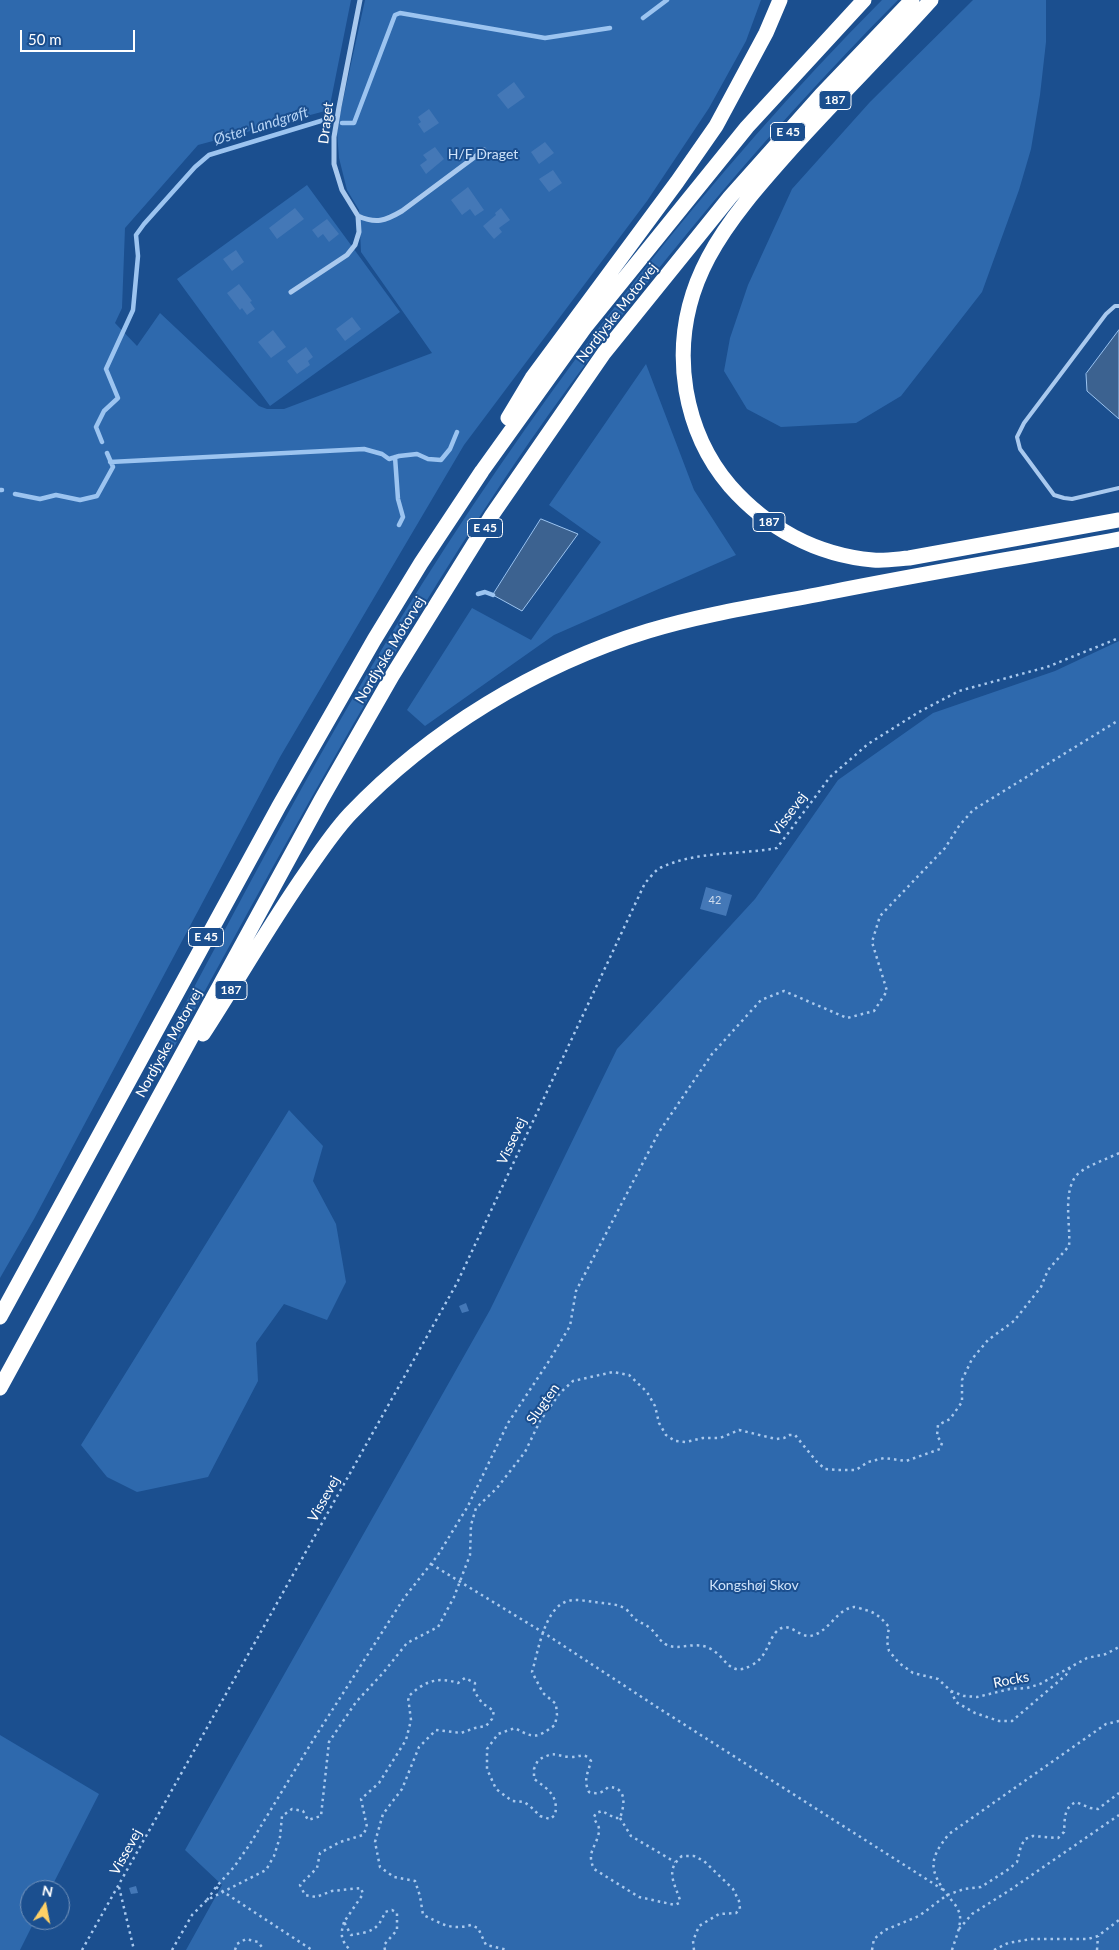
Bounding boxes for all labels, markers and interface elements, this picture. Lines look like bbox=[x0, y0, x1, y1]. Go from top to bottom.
scale bar bbox=[22, 20, 138, 52]
text: 50 m bbox=[28, 30, 62, 48]
road number: 187 bbox=[819, 90, 851, 110]
street label: Draget bbox=[315, 101, 337, 145]
water label: Øster Landgrøft bbox=[212, 103, 310, 149]
road number: E 45 bbox=[770, 122, 806, 142]
park label: H/F Draget bbox=[448, 146, 518, 162]
street label: Nordjyske Motorvej bbox=[573, 260, 661, 366]
road number: 187 bbox=[753, 512, 785, 532]
road number: E 45 bbox=[468, 518, 502, 538]
street label: Nordjyske Motorvej bbox=[351, 594, 429, 706]
street label: Vissevej bbox=[767, 789, 811, 839]
house number: 42 bbox=[709, 893, 721, 907]
road number: E 45 bbox=[188, 928, 224, 946]
road number: 187 bbox=[215, 980, 247, 1000]
street label: Nordjyske Motorvej bbox=[132, 986, 206, 1100]
street label: Vissevej bbox=[494, 1115, 530, 1167]
street label: Slugten bbox=[523, 1380, 563, 1428]
street label: Vissevej bbox=[305, 1473, 343, 1525]
park label: Kongshøj Skov bbox=[709, 1577, 799, 1593]
street label: Rocks bbox=[992, 1668, 1030, 1692]
street label: Vissevej bbox=[107, 1826, 145, 1878]
north arrow bbox=[20, 1880, 70, 1930]
text: N bbox=[41, 1881, 55, 1900]

